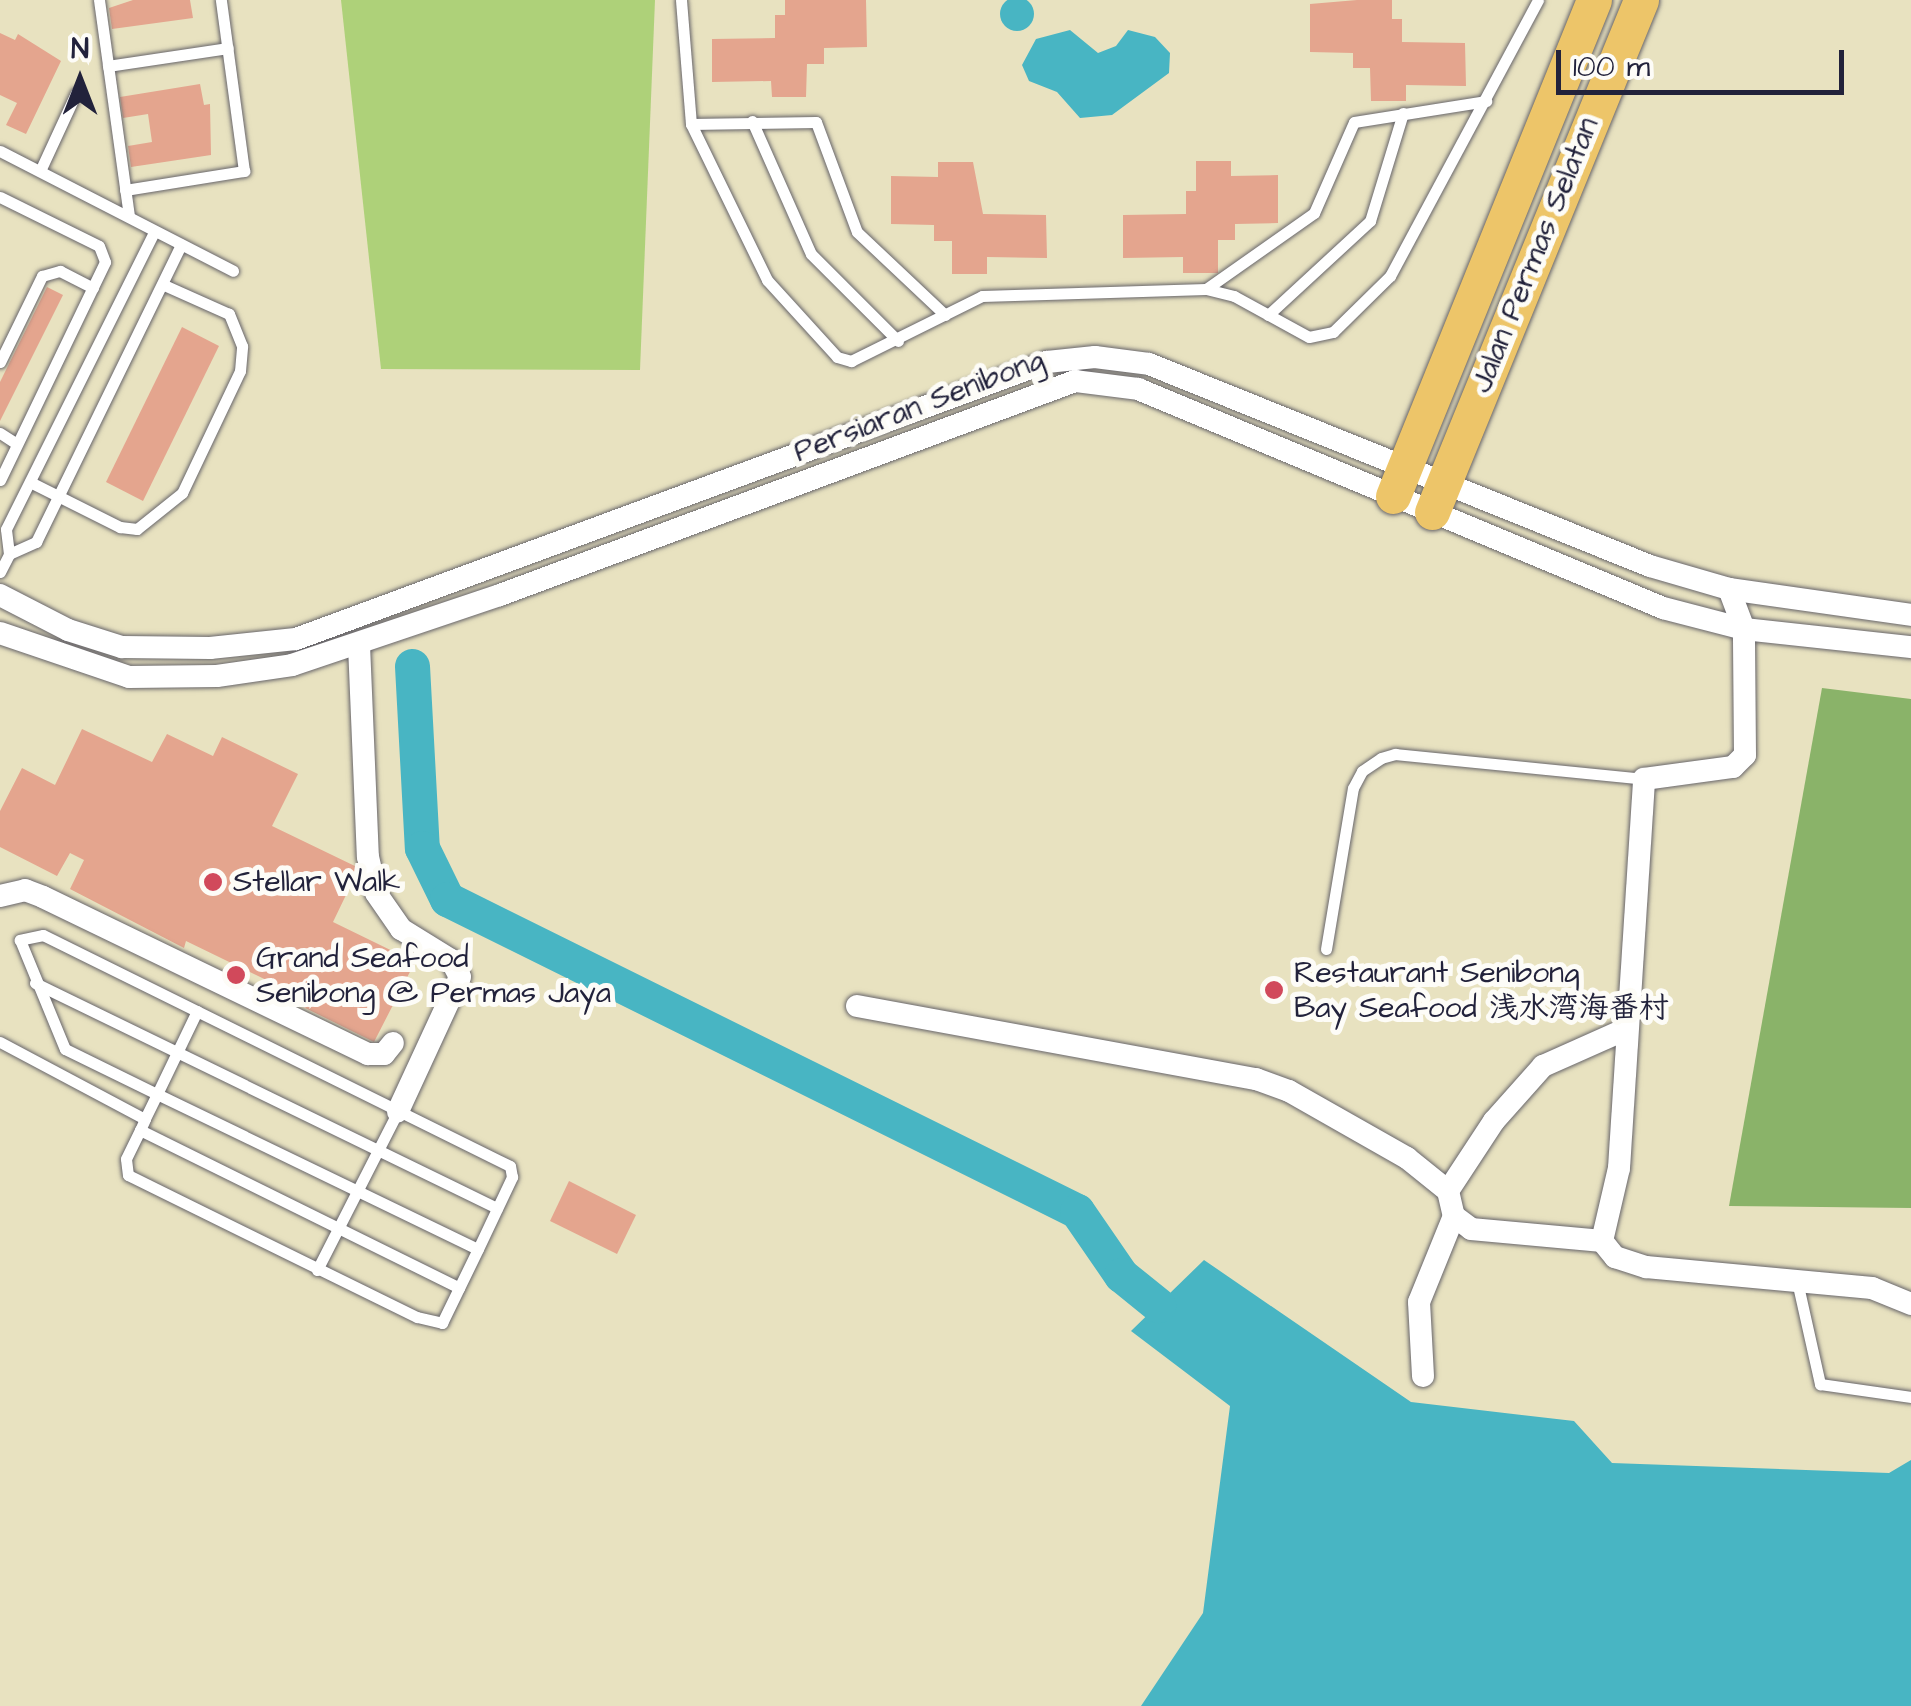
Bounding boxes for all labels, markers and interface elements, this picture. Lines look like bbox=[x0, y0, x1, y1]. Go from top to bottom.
north arrow bbox=[30, 30, 130, 130]
text: N bbox=[71, 30, 89, 69]
scale bar bbox=[1561, 30, 1848, 92]
text: 100 m bbox=[1573, 46, 1650, 88]
street label: Jalan Permas Selatan bbox=[1463, 112, 1607, 398]
street label: Persiaran Senibong bbox=[789, 342, 1049, 470]
place label: Stellar Walk bbox=[233, 864, 401, 900]
marker: Stellar Walk bbox=[202, 871, 224, 893]
place label: Grand Seafood Senibong @ Permas Jaya bbox=[256, 940, 611, 1010]
place label: Restaurant Senibong Bay Seafood 浅水湾海番村 bbox=[1294, 955, 1669, 1026]
marker: Grand Seafood Senibong @ Permas Jaya bbox=[225, 964, 247, 986]
marker: Restaurant Senibong Bay Seafood 浅水湾海番村 bbox=[1263, 979, 1285, 1001]

